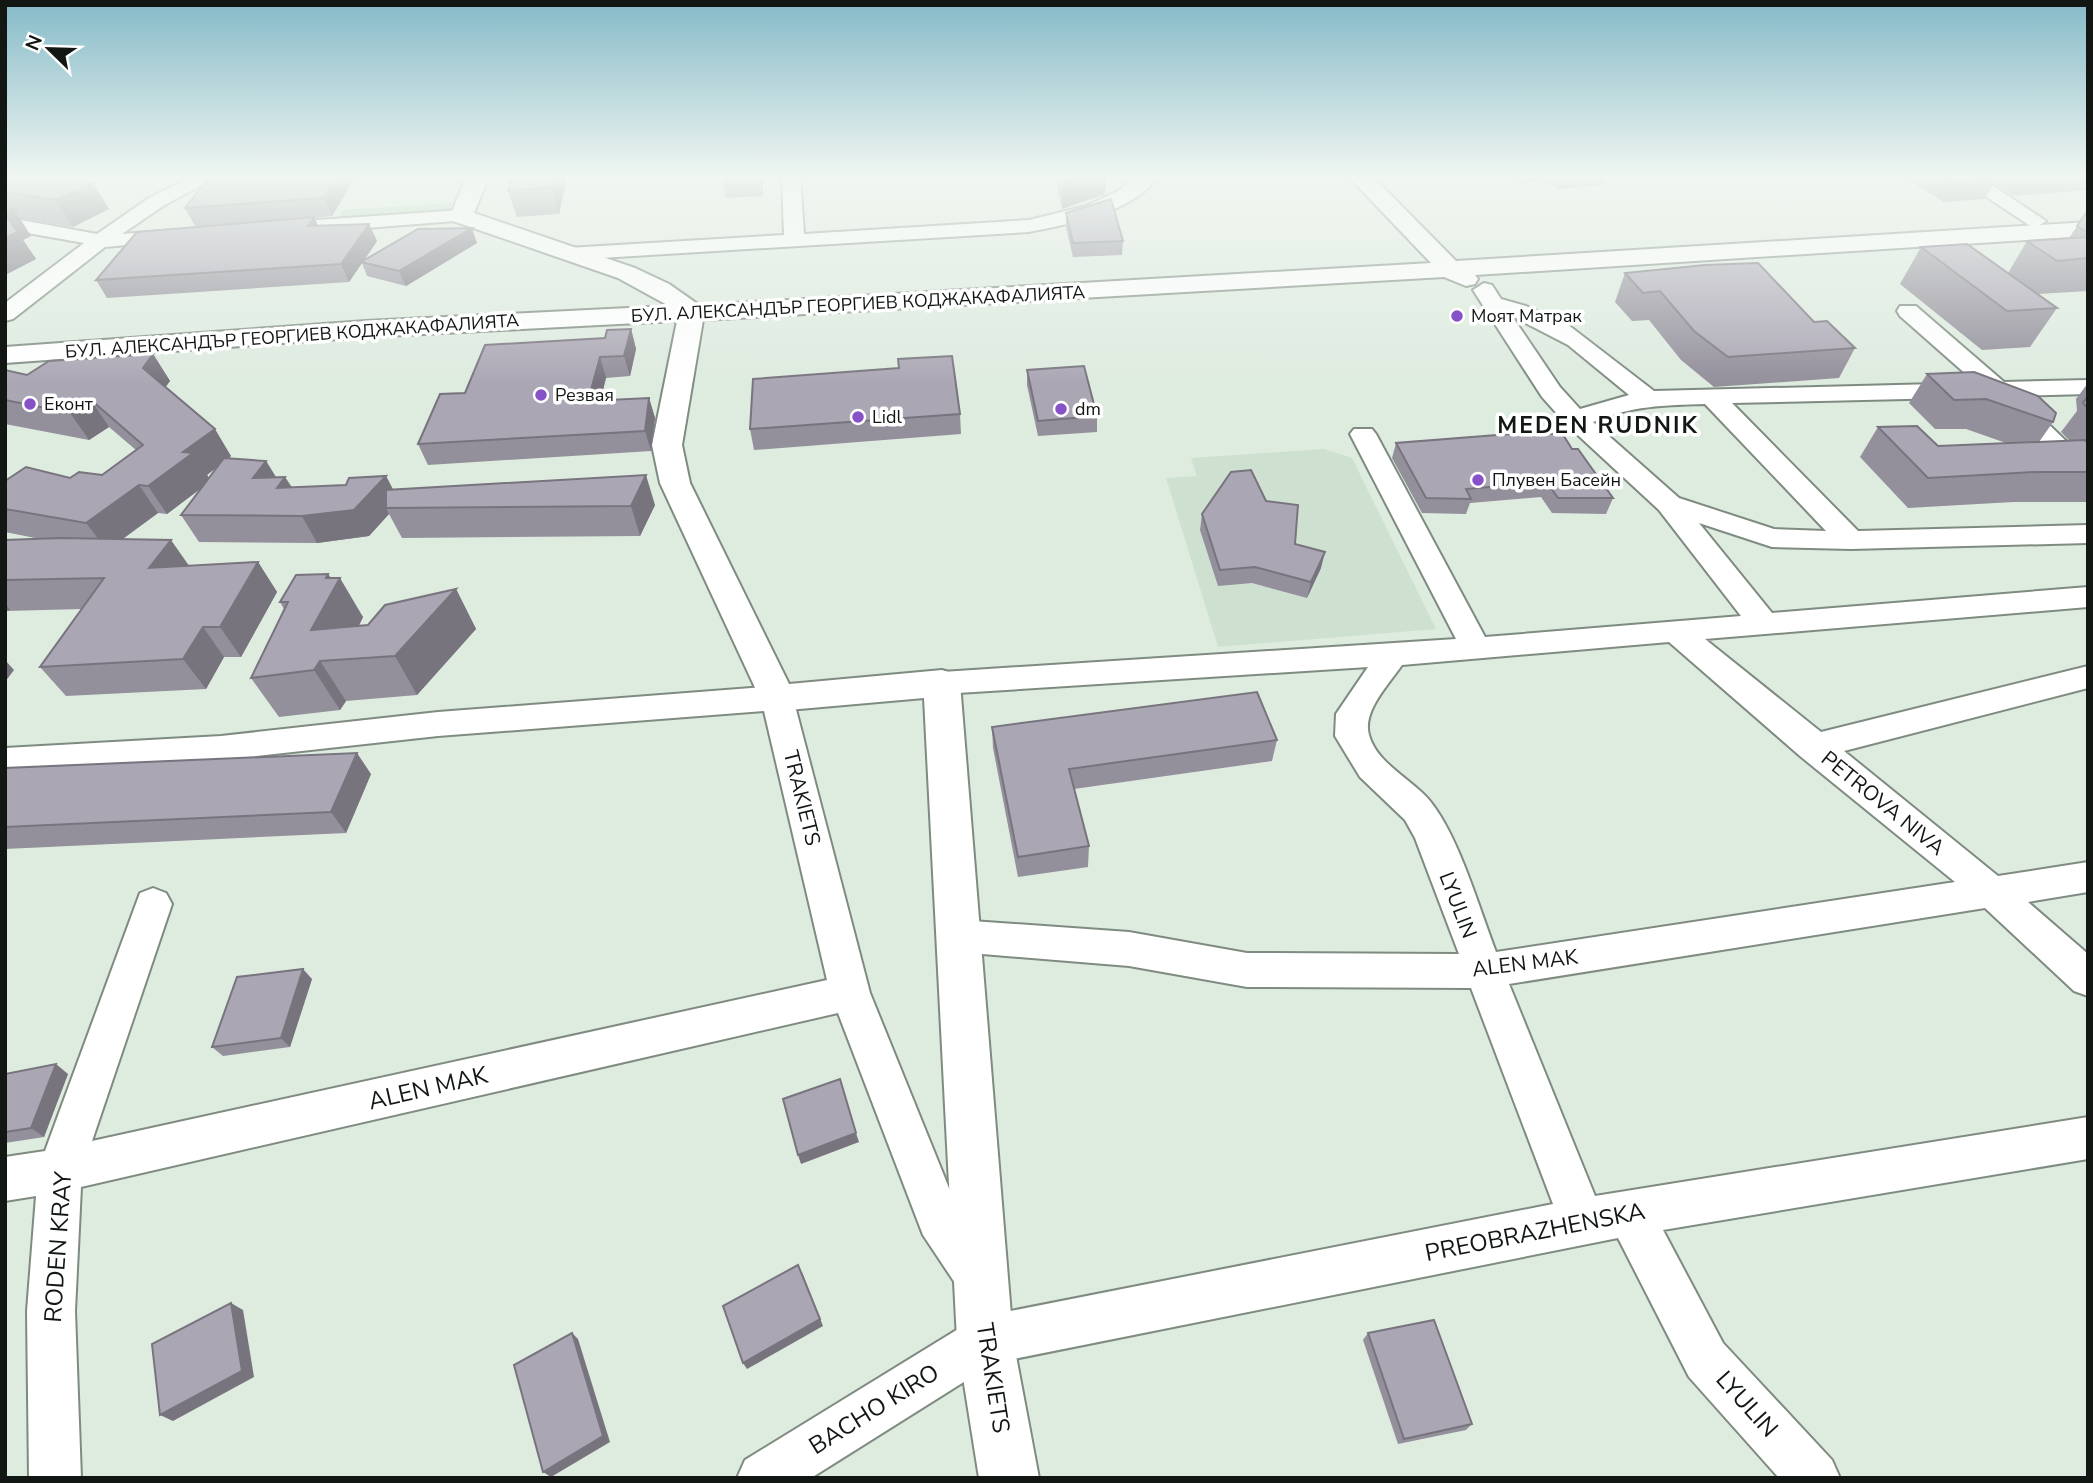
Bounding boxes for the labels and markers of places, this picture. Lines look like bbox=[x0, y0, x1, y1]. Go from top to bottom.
place label: Моят Матрак bbox=[1471, 304, 1582, 328]
marker: Моят Матрак bbox=[1449, 308, 1465, 324]
place label: Резвая bbox=[555, 383, 614, 407]
marker: Резвая bbox=[533, 387, 549, 403]
place label: Еконт bbox=[44, 392, 93, 416]
marker: Еконт bbox=[22, 396, 38, 412]
place label: dm bbox=[1075, 397, 1101, 421]
marker: dm bbox=[1053, 401, 1069, 417]
place label: Lidl bbox=[872, 405, 902, 429]
marker: Lidl bbox=[850, 409, 866, 425]
place label: Плувен Басейн bbox=[1492, 468, 1621, 492]
marker: Плувен Басейн bbox=[1470, 472, 1486, 488]

